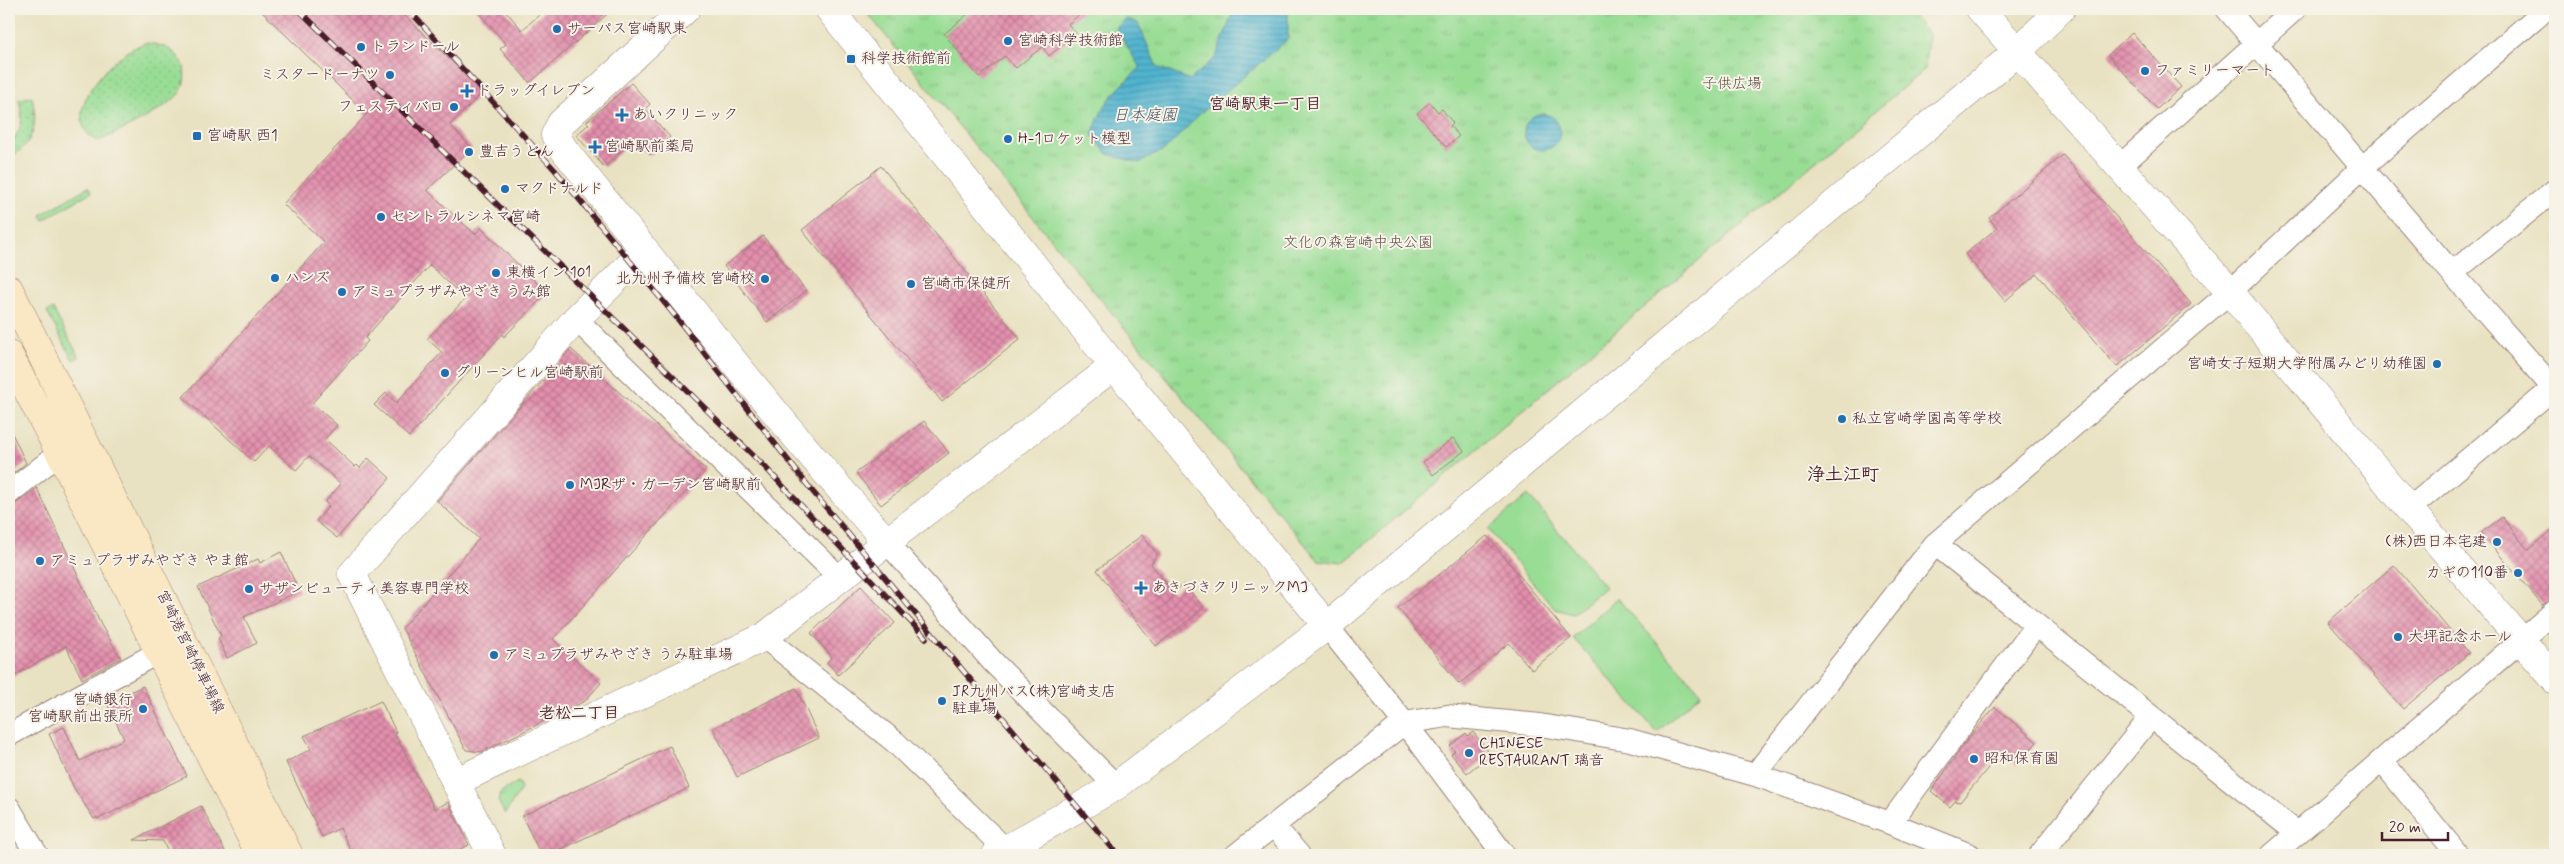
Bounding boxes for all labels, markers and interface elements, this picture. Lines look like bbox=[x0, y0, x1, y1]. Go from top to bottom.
place label: サーパス宮崎駅東 bbox=[567, 19, 687, 39]
marker: サーパス宮崎駅東 bbox=[551, 23, 563, 35]
place label: 宮崎科学技術館 bbox=[1018, 31, 1123, 51]
marker: 宮崎科学技術館 bbox=[1002, 35, 1014, 47]
place label: トランドール bbox=[371, 37, 460, 57]
marker: トランドール bbox=[355, 41, 367, 53]
place label: 科学技術館前 bbox=[861, 49, 951, 69]
marker: 科学技術館前 bbox=[845, 53, 857, 65]
place label: ファミリーマート bbox=[2155, 61, 2275, 81]
place label: ミスタードーナツ bbox=[260, 65, 380, 85]
marker: ファミリーマート bbox=[2139, 65, 2151, 77]
marker: ミスタードーナツ bbox=[384, 69, 396, 81]
park label: 子供広場 bbox=[1702, 74, 1762, 94]
place label: ドラッグイレブン bbox=[477, 81, 595, 101]
marker: ドラッグイレブン bbox=[461, 85, 473, 97]
district label: 宮崎駅東一丁目 bbox=[1209, 94, 1321, 115]
place label: フェスティバロ bbox=[338, 97, 444, 117]
marker: フェスティバロ bbox=[448, 101, 460, 113]
place label: あいクリニック bbox=[633, 105, 738, 125]
water label: 日本庭園 bbox=[1113, 105, 1178, 126]
marker: あいクリニック bbox=[615, 108, 629, 122]
place label: 宮崎駅 西1 bbox=[207, 126, 278, 146]
place label: H-1ロケット模型 bbox=[1018, 129, 1131, 149]
marker: 宮崎駅 西1 bbox=[191, 130, 203, 142]
marker: H-1ロケット模型 bbox=[1002, 133, 1014, 145]
place label: 宮崎駅前薬局 bbox=[605, 137, 695, 157]
marker: 宮崎駅前薬局 bbox=[589, 141, 601, 153]
place label: 豊吉うどん bbox=[479, 142, 554, 162]
marker: 豊吉うどん bbox=[463, 146, 475, 158]
place label: マクドナルド bbox=[515, 179, 604, 199]
marker: マクドナルド bbox=[499, 183, 511, 195]
place label: セントラルシネマ宮崎 bbox=[391, 207, 540, 227]
marker: セントラルシネマ宮崎 bbox=[375, 211, 387, 223]
park label: 文化の森宮崎中央公園 bbox=[1283, 233, 1433, 253]
place label: 東横イン 101 bbox=[506, 263, 591, 283]
marker: 東横イン 101 bbox=[490, 267, 502, 279]
place label: ハンズ bbox=[285, 268, 330, 288]
place label: 北九州予備校 宮崎校 bbox=[616, 269, 755, 289]
marker: ハンズ bbox=[269, 272, 281, 284]
marker: 北九州予備校 宮崎校 bbox=[759, 273, 771, 285]
place label: 宮崎市保健所 bbox=[921, 274, 1011, 294]
marker: 宮崎市保健所 bbox=[905, 278, 917, 290]
place label: アミュプラザみやざき うみ館 bbox=[352, 282, 551, 302]
marker: アミュプラザみやざき うみ館 bbox=[336, 286, 348, 298]
place label: 宮崎女子短期大学附属みどり幼稚園 bbox=[2187, 354, 2427, 374]
marker: 宮崎女子短期大学附属みどり幼稚園 bbox=[2431, 358, 2443, 370]
place label: グリーンヒル宮崎駅前 bbox=[455, 363, 604, 383]
marker: グリーンヒル宮崎駅前 bbox=[439, 367, 451, 379]
place label: 私立宮崎学園高等学校 bbox=[1852, 409, 2002, 429]
marker: 私立宮崎学園高等学校 bbox=[1836, 413, 1848, 425]
district label: 浄土江町 bbox=[1807, 463, 1879, 487]
place label: MJRザ・ガーデン宮崎駅前 bbox=[580, 475, 761, 495]
marker: MJRザ・ガーデン宮崎駅前 bbox=[564, 479, 576, 491]
place label: (株)西日本宅建 bbox=[2385, 532, 2487, 552]
marker: (株)西日本宅建 bbox=[2491, 536, 2503, 548]
place label: アミュプラザみやざき やま館 bbox=[50, 551, 249, 571]
marker: アミュプラザみやざき やま館 bbox=[34, 555, 46, 567]
place label: カギの110番 bbox=[2426, 563, 2508, 583]
marker: カギの110番 bbox=[2512, 567, 2524, 579]
place label: あきづきクリニックMJ bbox=[1152, 578, 1308, 598]
place label: サザンビューティ美容専門学校 bbox=[259, 579, 469, 599]
marker: あきづきクリニックMJ bbox=[1134, 581, 1148, 595]
marker: サザンビューティ美容専門学校 bbox=[243, 583, 255, 595]
street label: 宮崎港宮崎停車場線 bbox=[151, 587, 229, 717]
place label: 大坪記念ホール bbox=[2408, 627, 2512, 647]
marker: 大坪記念ホール bbox=[2392, 631, 2404, 643]
place label: アミュプラザみやざき うみ駐車場 bbox=[504, 645, 733, 665]
marker: アミュプラザみやざき うみ駐車場 bbox=[488, 649, 500, 661]
place label: JR九州バス(株)宮崎支店 駐車場 bbox=[952, 682, 1116, 719]
place label: 宮崎銀行 宮崎駅前出張所 bbox=[28, 690, 133, 727]
marker: JR九州バス(株)宮崎支店 駐車場 bbox=[936, 695, 948, 707]
marker: 宮崎銀行 宮崎駅前出張所 bbox=[137, 703, 149, 715]
district label: 老松二丁目 bbox=[539, 703, 619, 724]
place label: CHINESE RESTAURANT 璃音 bbox=[1479, 734, 1604, 771]
marker: CHINESE RESTAURANT 璃音 bbox=[1463, 747, 1475, 759]
place label: 昭和保育園 bbox=[1984, 749, 2059, 769]
marker: 昭和保育園 bbox=[1968, 753, 1980, 765]
scale bar bbox=[2382, 809, 2448, 841]
text: 20 m bbox=[2389, 818, 2421, 838]

